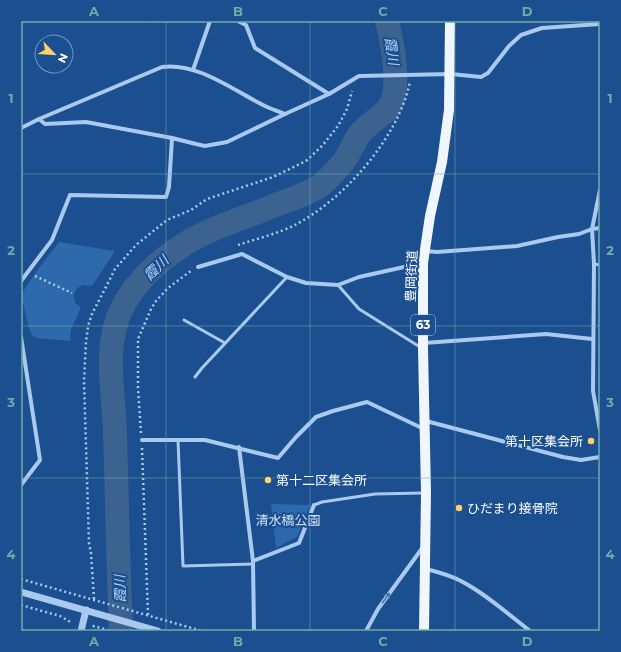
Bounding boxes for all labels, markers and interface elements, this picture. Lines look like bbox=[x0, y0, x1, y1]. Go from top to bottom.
text: A bbox=[88, 3, 100, 19]
text: B bbox=[233, 3, 243, 19]
text: C bbox=[378, 3, 388, 19]
text: D bbox=[522, 3, 533, 19]
north arrow bbox=[34, 34, 74, 74]
water label: 霞川 bbox=[381, 36, 403, 68]
text: N bbox=[55, 51, 71, 65]
text: 1 bbox=[8, 90, 14, 106]
text: 1 bbox=[607, 90, 613, 106]
text: 2 bbox=[7, 242, 15, 258]
text: 2 bbox=[606, 242, 614, 258]
water label: 霞川 bbox=[140, 250, 174, 284]
street label: 豊岡街道 bbox=[402, 250, 420, 302]
road number: 63 bbox=[411, 315, 435, 335]
text: 3 bbox=[6, 394, 15, 410]
text: 3 bbox=[605, 394, 614, 410]
place label: 第十区集会所 bbox=[505, 433, 583, 449]
marker: 第十区集会所 bbox=[586, 436, 596, 446]
place label: 第十二区集会所 bbox=[276, 472, 367, 488]
marker: 第十二区集会所 bbox=[263, 475, 273, 485]
place label: ひだまり接骨院 bbox=[467, 500, 558, 516]
marker: ひだまり接骨院 bbox=[454, 503, 464, 513]
park label: 清水橋公園 bbox=[255, 512, 321, 528]
text: 4 bbox=[7, 546, 16, 562]
text: 4 bbox=[606, 546, 615, 562]
water label: 霞川 bbox=[110, 573, 129, 603]
one-way arrow bbox=[382, 592, 391, 603]
text: A bbox=[88, 633, 100, 649]
text: B bbox=[233, 633, 243, 649]
text: C bbox=[378, 633, 388, 649]
text: D bbox=[522, 633, 533, 649]

